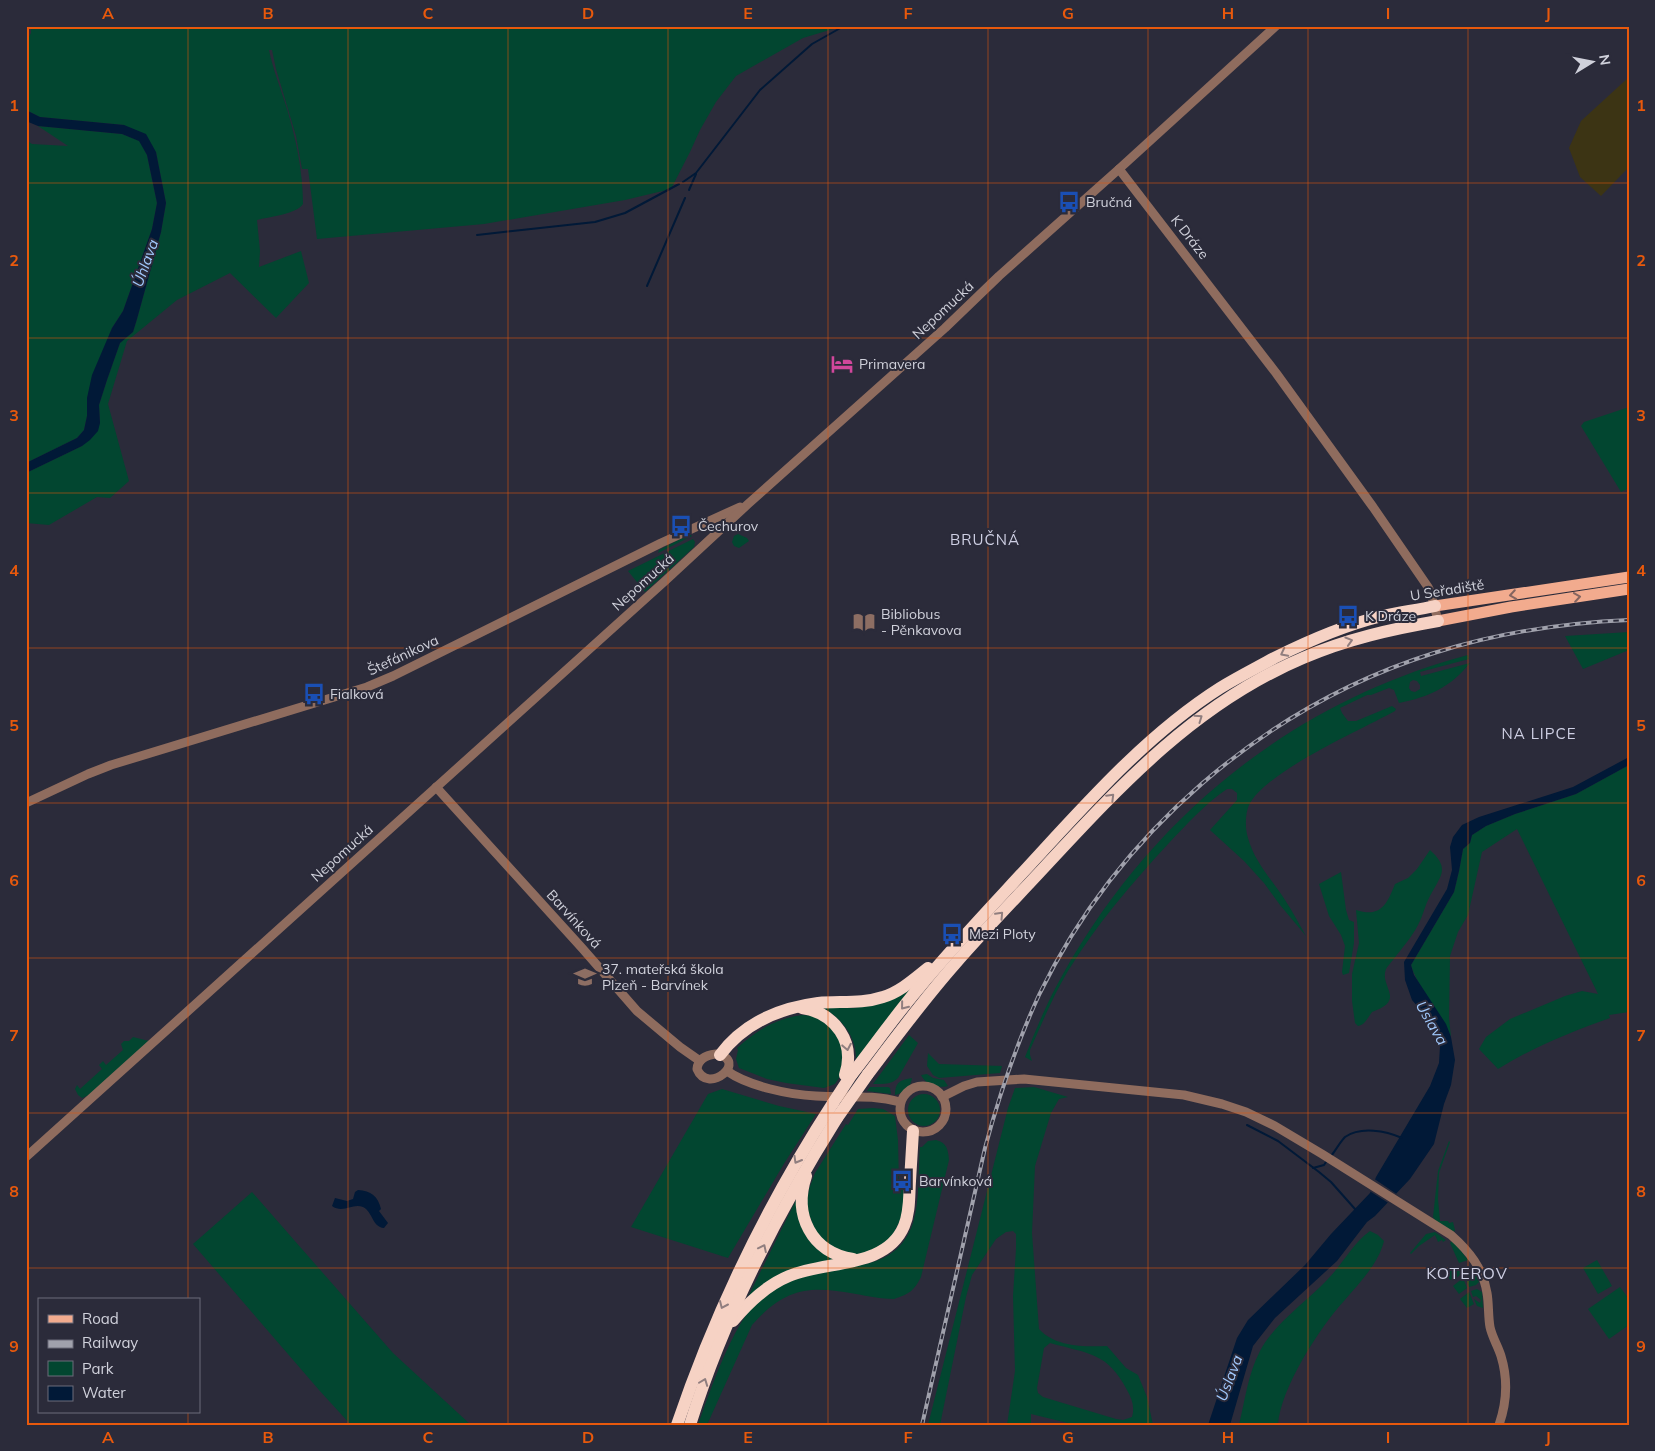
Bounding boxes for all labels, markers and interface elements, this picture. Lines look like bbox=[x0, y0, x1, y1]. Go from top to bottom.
text: A bbox=[102, 3, 114, 23]
text: B bbox=[262, 3, 274, 23]
text: C bbox=[423, 3, 434, 23]
text: D bbox=[582, 3, 594, 23]
text: E bbox=[743, 3, 753, 23]
text: F bbox=[903, 3, 913, 23]
text: G bbox=[1062, 3, 1074, 23]
text: H bbox=[1222, 3, 1234, 23]
text: I bbox=[1386, 3, 1390, 23]
text: J bbox=[1545, 3, 1551, 23]
north arrow bbox=[1568, 38, 1618, 88]
text: N bbox=[1595, 53, 1615, 67]
text: 1 bbox=[9, 95, 19, 115]
text: 1 bbox=[1636, 95, 1646, 115]
bus stop icon: Bručná bbox=[1056, 189, 1082, 215]
place label: Bručná bbox=[1086, 193, 1132, 211]
street label: K Dráze bbox=[1167, 211, 1213, 263]
water label: Úhlava bbox=[128, 237, 162, 289]
text: 2 bbox=[9, 250, 19, 270]
text: 2 bbox=[1636, 250, 1646, 270]
street label: Nepomucká bbox=[909, 277, 977, 343]
hotel icon: Primavera bbox=[829, 351, 855, 377]
place label: Primavera bbox=[859, 355, 925, 373]
text: 3 bbox=[9, 405, 19, 425]
text: 3 bbox=[1636, 405, 1646, 425]
bus stop icon: Čechurov bbox=[668, 513, 694, 539]
place label: Čechurov bbox=[698, 517, 759, 535]
district label: BRUČNÁ bbox=[950, 530, 1020, 549]
street label: Nepomucká bbox=[608, 549, 678, 615]
text: 4 bbox=[9, 560, 19, 580]
text: 4 bbox=[1636, 560, 1646, 580]
street label: U Seřadiště bbox=[1409, 575, 1485, 605]
one-way arrow bbox=[1508, 589, 1517, 599]
one-way arrow bbox=[1573, 592, 1581, 603]
bus stop icon: K Dráze bbox=[1335, 603, 1361, 629]
place label: Bibliobus - Pěnkavova bbox=[881, 605, 962, 639]
place label: K Dráze bbox=[1365, 607, 1416, 625]
library icon: Bibliobus - Pěnkavova bbox=[851, 609, 877, 635]
street label: Štefánikova bbox=[365, 631, 441, 679]
one-way arrow bbox=[1344, 637, 1353, 647]
one-way arrow bbox=[1280, 647, 1289, 657]
bus stop icon: Fialková bbox=[301, 681, 327, 707]
place label: Fialková bbox=[330, 685, 384, 703]
text: 5 bbox=[9, 715, 19, 735]
one-way arrow bbox=[1193, 715, 1203, 724]
text: 5 bbox=[1636, 715, 1646, 735]
district label: NA LIPCE bbox=[1502, 724, 1576, 743]
one-way arrow bbox=[1105, 793, 1114, 802]
street label: Nepomucká bbox=[307, 820, 377, 886]
text: 6 bbox=[9, 870, 19, 890]
text: 6 bbox=[1636, 870, 1646, 890]
street label: Barvínková bbox=[543, 886, 605, 952]
one-way arrow bbox=[994, 912, 1003, 921]
bus stop icon: Mezi Ploty bbox=[939, 921, 965, 947]
place label: Mezi Ploty bbox=[969, 925, 1036, 943]
place label: 37. mateřská škola Plzeň - Barvínek bbox=[602, 960, 724, 994]
school or university icon: 37. mateřská škola Plzeň - Barvínek bbox=[572, 964, 598, 990]
water label: Úslava bbox=[1412, 998, 1452, 1048]
one-way arrow bbox=[900, 1001, 909, 1010]
text: 7 bbox=[9, 1025, 19, 1045]
text: 7 bbox=[1636, 1025, 1646, 1045]
one-way arrow bbox=[841, 1043, 852, 1052]
one-way arrow bbox=[793, 1155, 803, 1164]
bus stop icon: Barvínková bbox=[889, 1168, 915, 1194]
place label: Barvínková bbox=[919, 1172, 992, 1190]
text: 8 bbox=[9, 1181, 19, 1201]
text: 8 bbox=[1636, 1181, 1646, 1201]
one-way arrow bbox=[757, 1244, 767, 1253]
district label: KOTEROV bbox=[1426, 1263, 1508, 1283]
legend bbox=[38, 1298, 200, 1414]
one-way arrow bbox=[719, 1300, 729, 1309]
text: Road bbox=[82, 1309, 119, 1328]
text: Railway bbox=[82, 1333, 138, 1352]
text: 9 bbox=[9, 1336, 19, 1356]
text: 9 bbox=[1636, 1336, 1646, 1356]
water label: Úslava bbox=[1212, 1352, 1246, 1404]
text: Park bbox=[82, 1359, 114, 1378]
one-way arrow bbox=[698, 1378, 709, 1387]
text: Water bbox=[82, 1383, 126, 1402]
text: A bbox=[102, 1427, 114, 1447]
text: B bbox=[262, 1427, 274, 1447]
text: C bbox=[423, 1427, 434, 1447]
text: D bbox=[582, 1427, 594, 1447]
text: E bbox=[743, 1427, 753, 1447]
text: F bbox=[903, 1427, 913, 1447]
text: G bbox=[1062, 1427, 1074, 1447]
text: H bbox=[1222, 1427, 1234, 1447]
text: I bbox=[1386, 1427, 1390, 1447]
text: J bbox=[1545, 1427, 1551, 1447]

